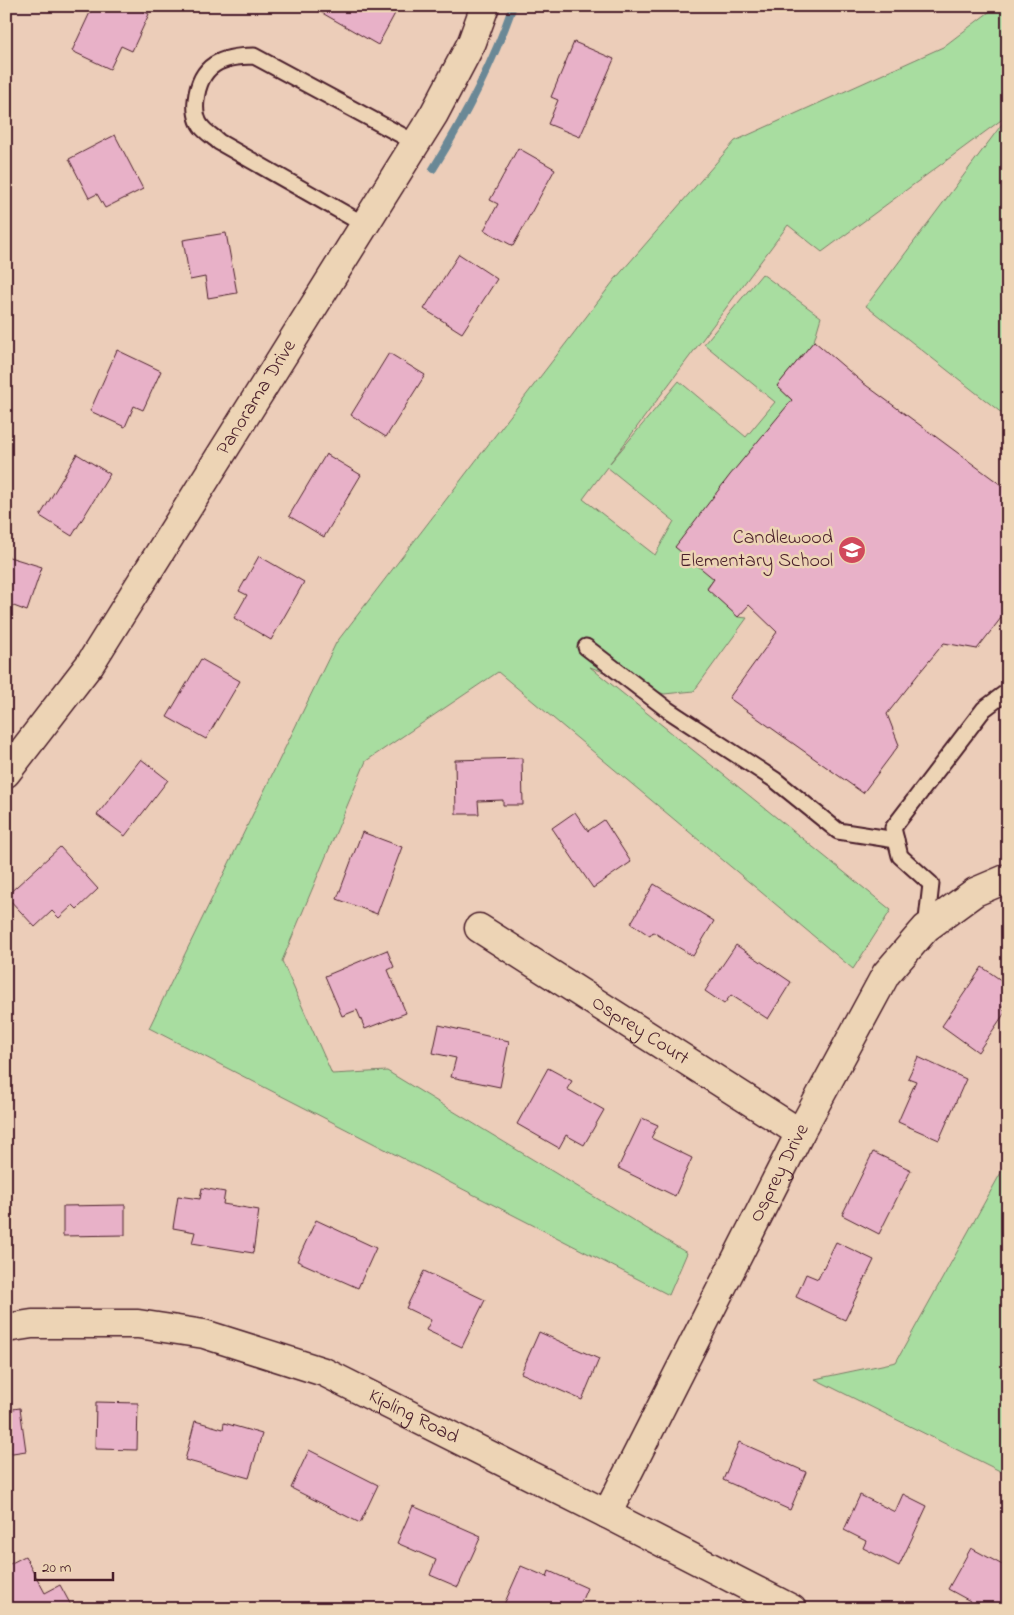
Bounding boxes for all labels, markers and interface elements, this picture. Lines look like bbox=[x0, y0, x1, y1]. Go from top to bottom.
street label: Panorama Drive bbox=[210, 334, 304, 461]
place label: Candlewood Elementary School bbox=[680, 524, 833, 576]
school or university icon: Candlewood Elementary School bbox=[837, 535, 867, 565]
street label: Osprey Court bbox=[585, 989, 695, 1073]
street label: Osprey Drive bbox=[742, 1119, 817, 1228]
street label: Kipling Road bbox=[363, 1382, 464, 1452]
scale bar bbox=[35, 1550, 112, 1582]
text: 20 m bbox=[42, 1557, 72, 1579]

